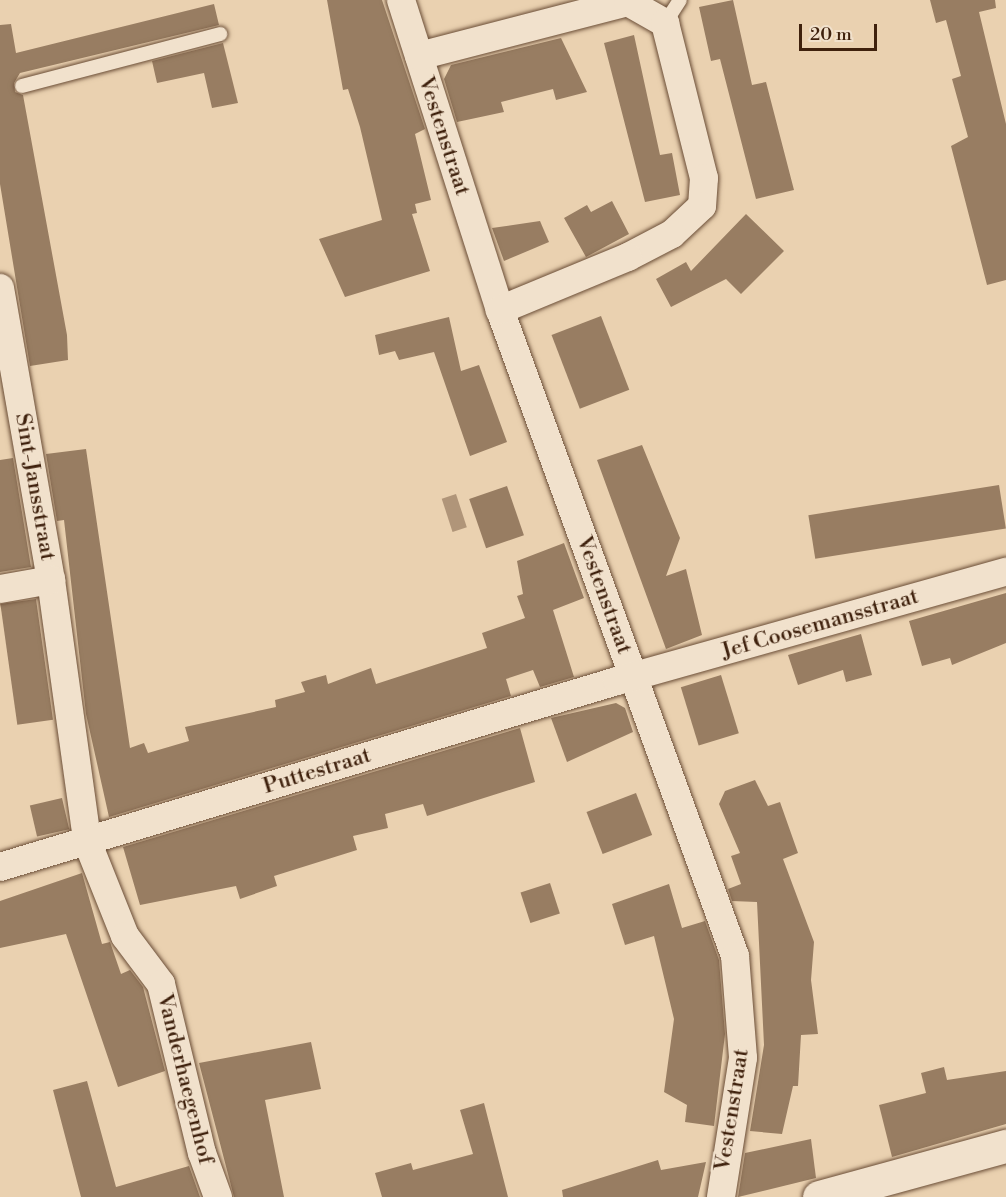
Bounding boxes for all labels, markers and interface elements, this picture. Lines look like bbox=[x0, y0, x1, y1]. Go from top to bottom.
scale bar bbox=[802, 12, 880, 50]
text: 20 m bbox=[810, 23, 852, 46]
street label: Vestenstraat bbox=[412, 73, 476, 199]
street label: Sint-Jansstraat bbox=[9, 411, 61, 563]
street label: Vestenstraat bbox=[570, 532, 638, 658]
street label: Jef Coosemansstraat bbox=[718, 583, 922, 665]
street label: Puttestraat bbox=[260, 742, 374, 800]
street label: Vanderhaegenhof bbox=[151, 991, 219, 1167]
street label: Vestenstraat bbox=[709, 1047, 755, 1173]

